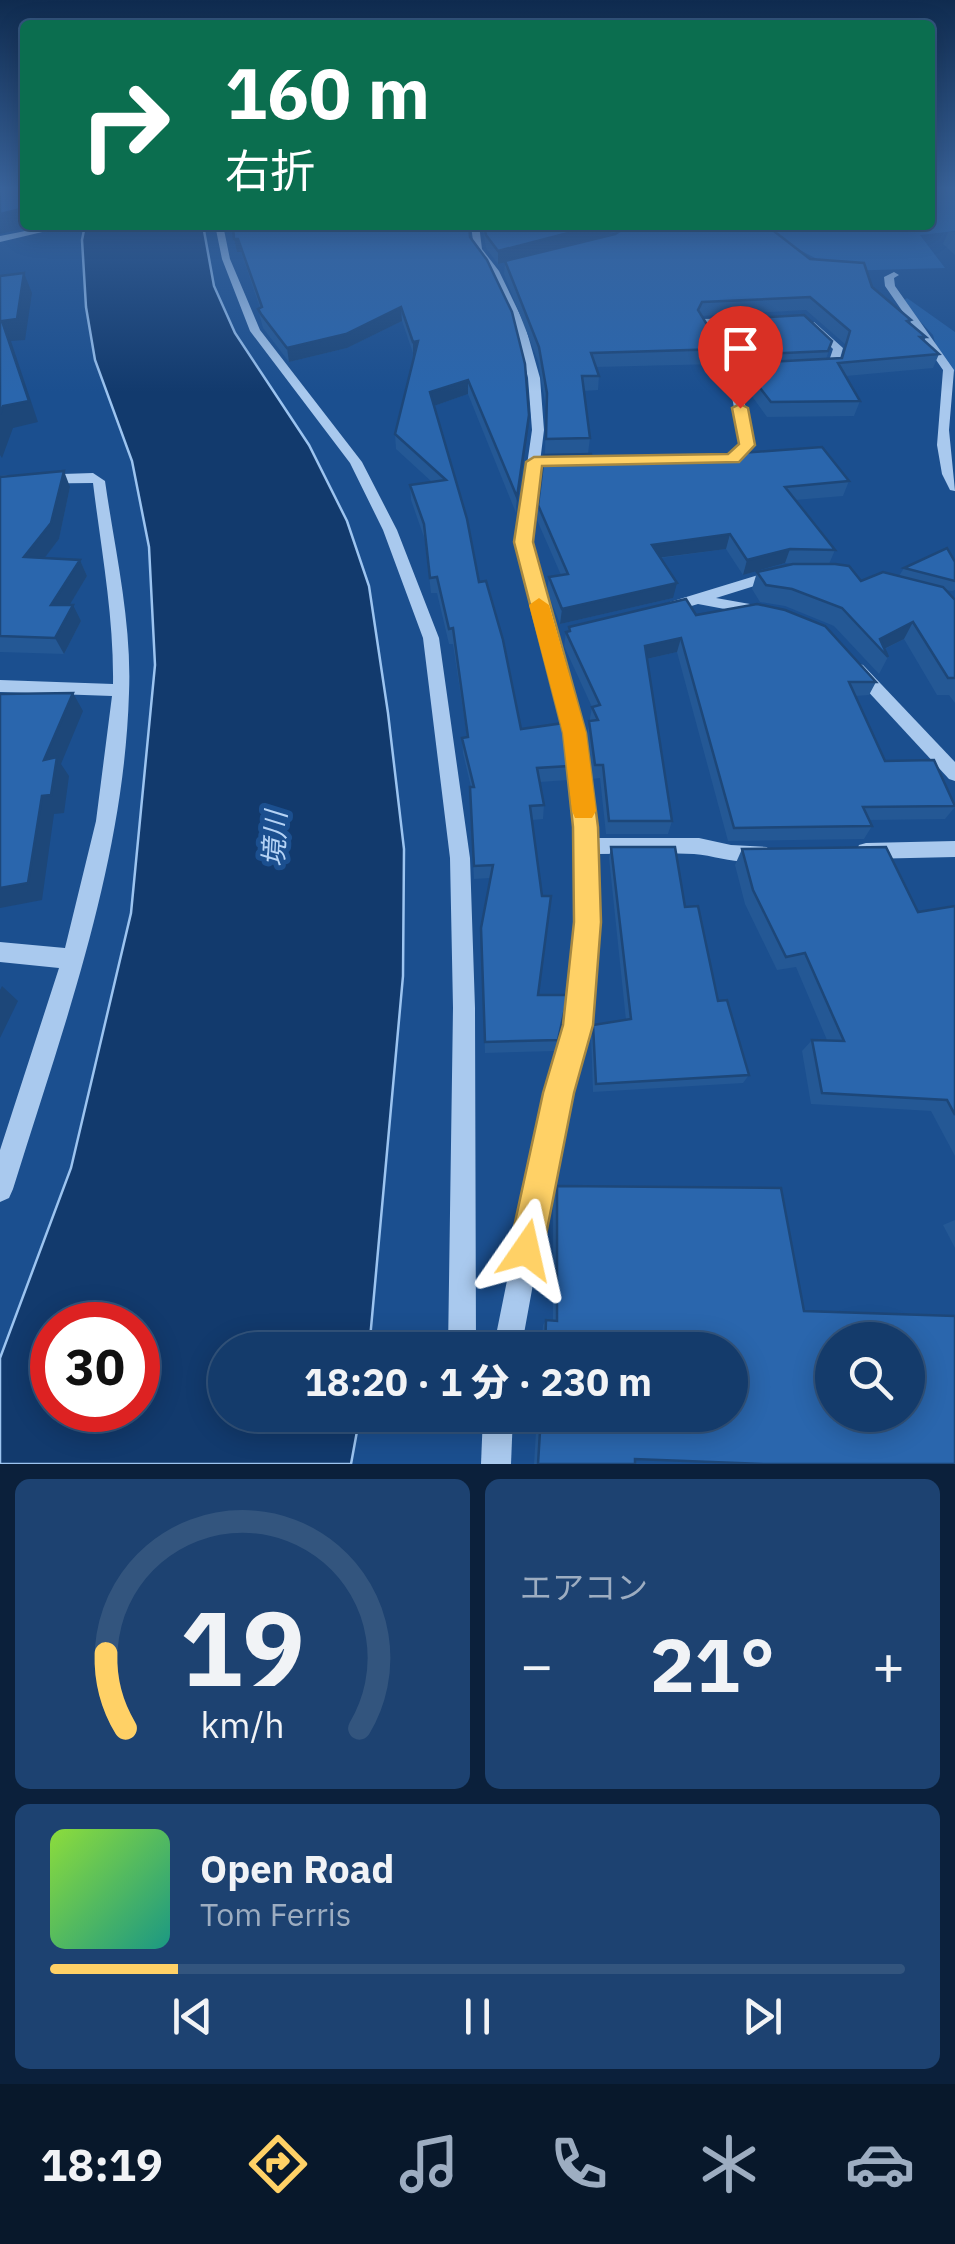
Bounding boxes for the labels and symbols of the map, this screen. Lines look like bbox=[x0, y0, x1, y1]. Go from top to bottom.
pin bbox=[698, 306, 783, 409]
water label: 境川 bbox=[254, 807, 294, 868]
position arrow bbox=[474, 1198, 578, 1302]
speed limit sign: 30 bbox=[30, 1302, 160, 1432]

